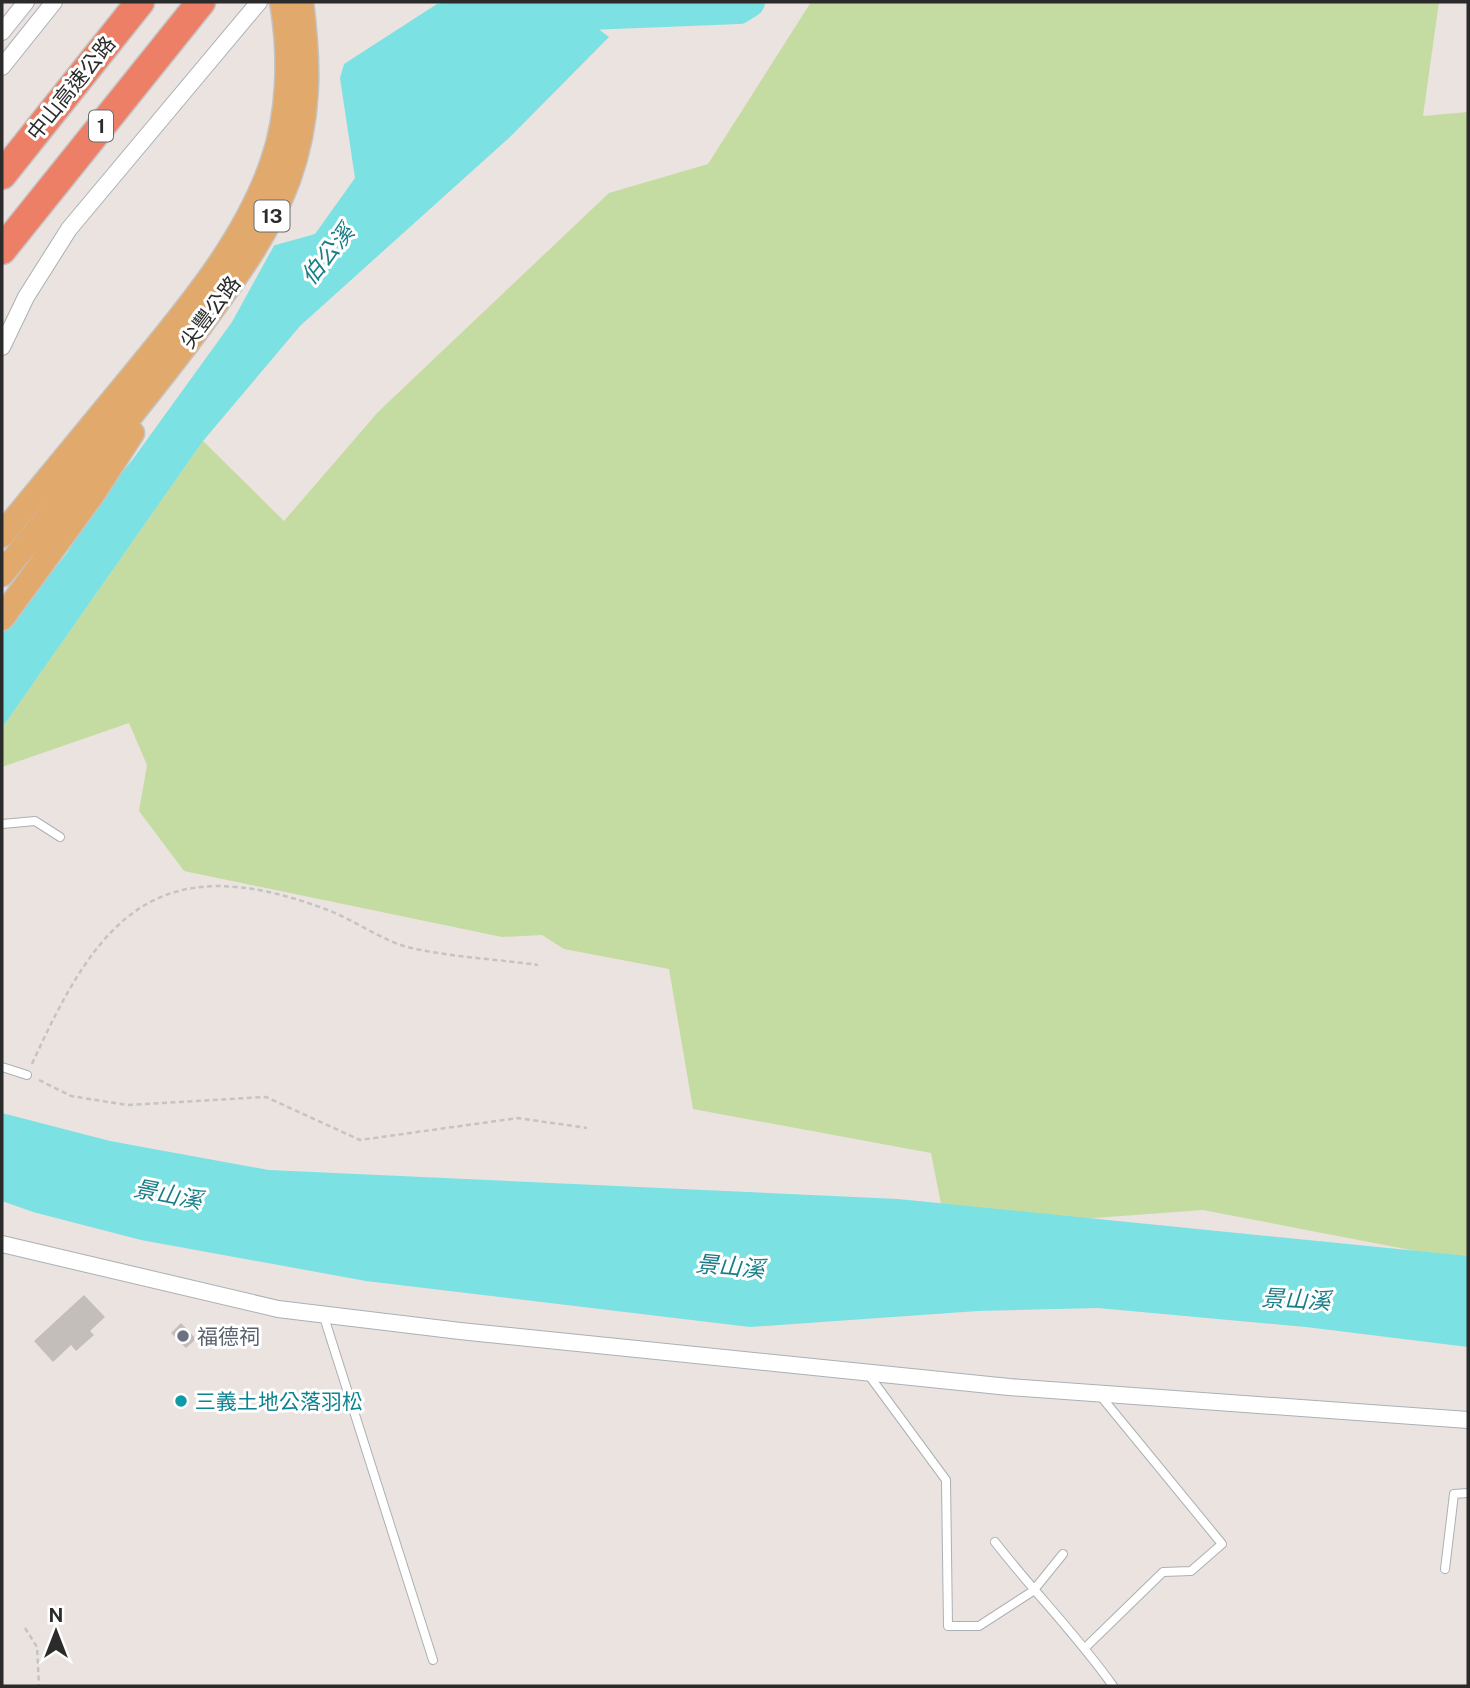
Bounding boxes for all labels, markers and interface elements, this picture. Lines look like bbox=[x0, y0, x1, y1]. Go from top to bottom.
street label: 中山高速公路 bbox=[22, 31, 120, 145]
road number: 1 bbox=[89, 110, 113, 142]
road number: 13 bbox=[254, 200, 290, 232]
water label: 伯公溪 bbox=[295, 216, 361, 289]
street label: 尖豐公路 bbox=[175, 271, 245, 353]
water label: 景山溪 bbox=[132, 1174, 207, 1214]
water label: 景山溪 bbox=[694, 1250, 769, 1283]
water label: 景山溪 bbox=[1261, 1284, 1334, 1314]
place label: 福德祠 bbox=[197, 1324, 260, 1349]
marker: 福德祠 bbox=[175, 1328, 191, 1344]
place label: 三義土地公落羽松 bbox=[195, 1389, 363, 1414]
marker: 三義土地公落羽松 bbox=[173, 1393, 189, 1409]
north arrow bbox=[21, 1597, 91, 1667]
text: N bbox=[49, 1604, 63, 1626]

